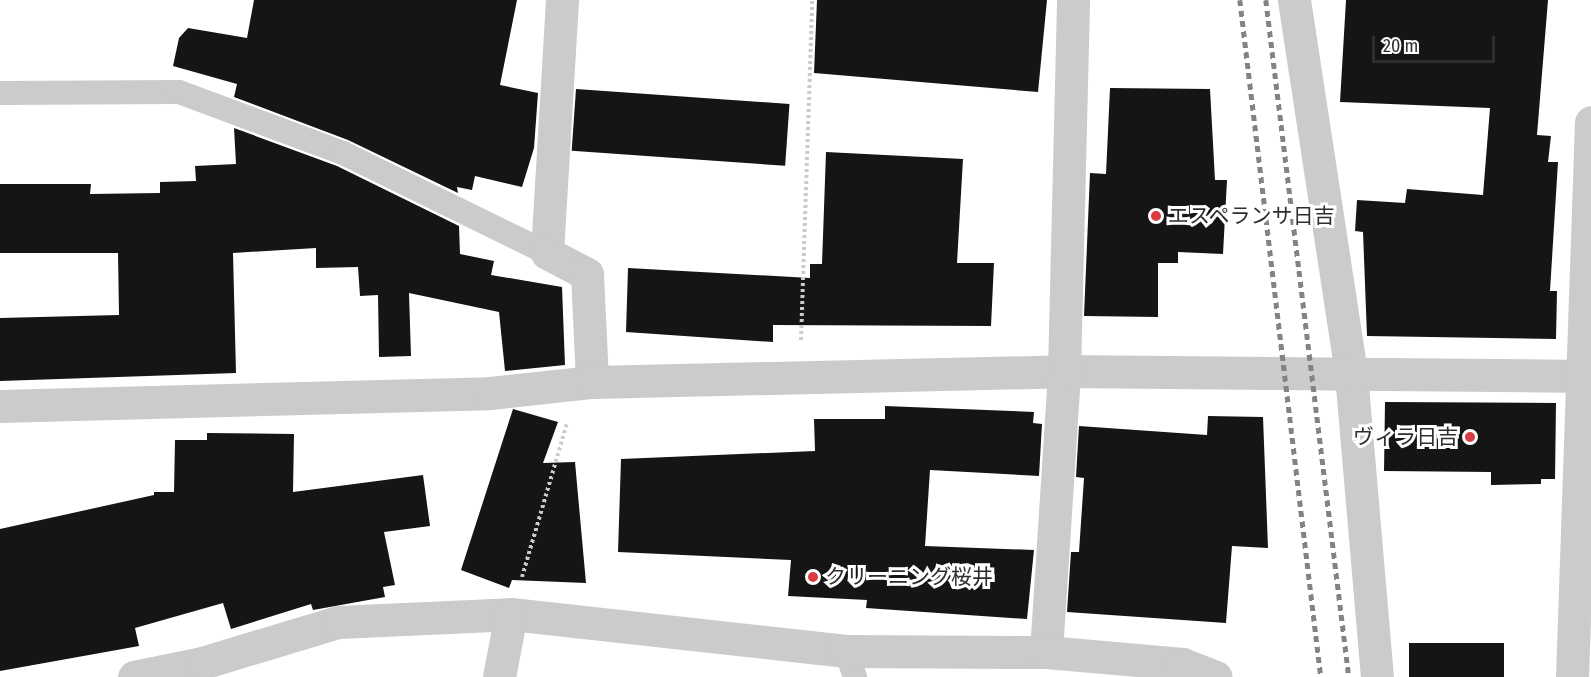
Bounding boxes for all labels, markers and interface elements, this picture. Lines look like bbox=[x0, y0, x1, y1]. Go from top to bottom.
scale bar bbox=[1375, 24, 1498, 62]
text: 20 m bbox=[1383, 35, 1418, 57]
place label: エスペランサ日吉 bbox=[1168, 203, 1336, 229]
marker: エスペランサ日吉 bbox=[1149, 209, 1163, 223]
place label: ヴィラ日吉 bbox=[1353, 424, 1458, 450]
marker: ヴィラ日吉 bbox=[1463, 430, 1477, 444]
place label: クリーニング桜井 bbox=[825, 564, 993, 590]
marker: クリーニング桜井 bbox=[806, 570, 820, 584]

